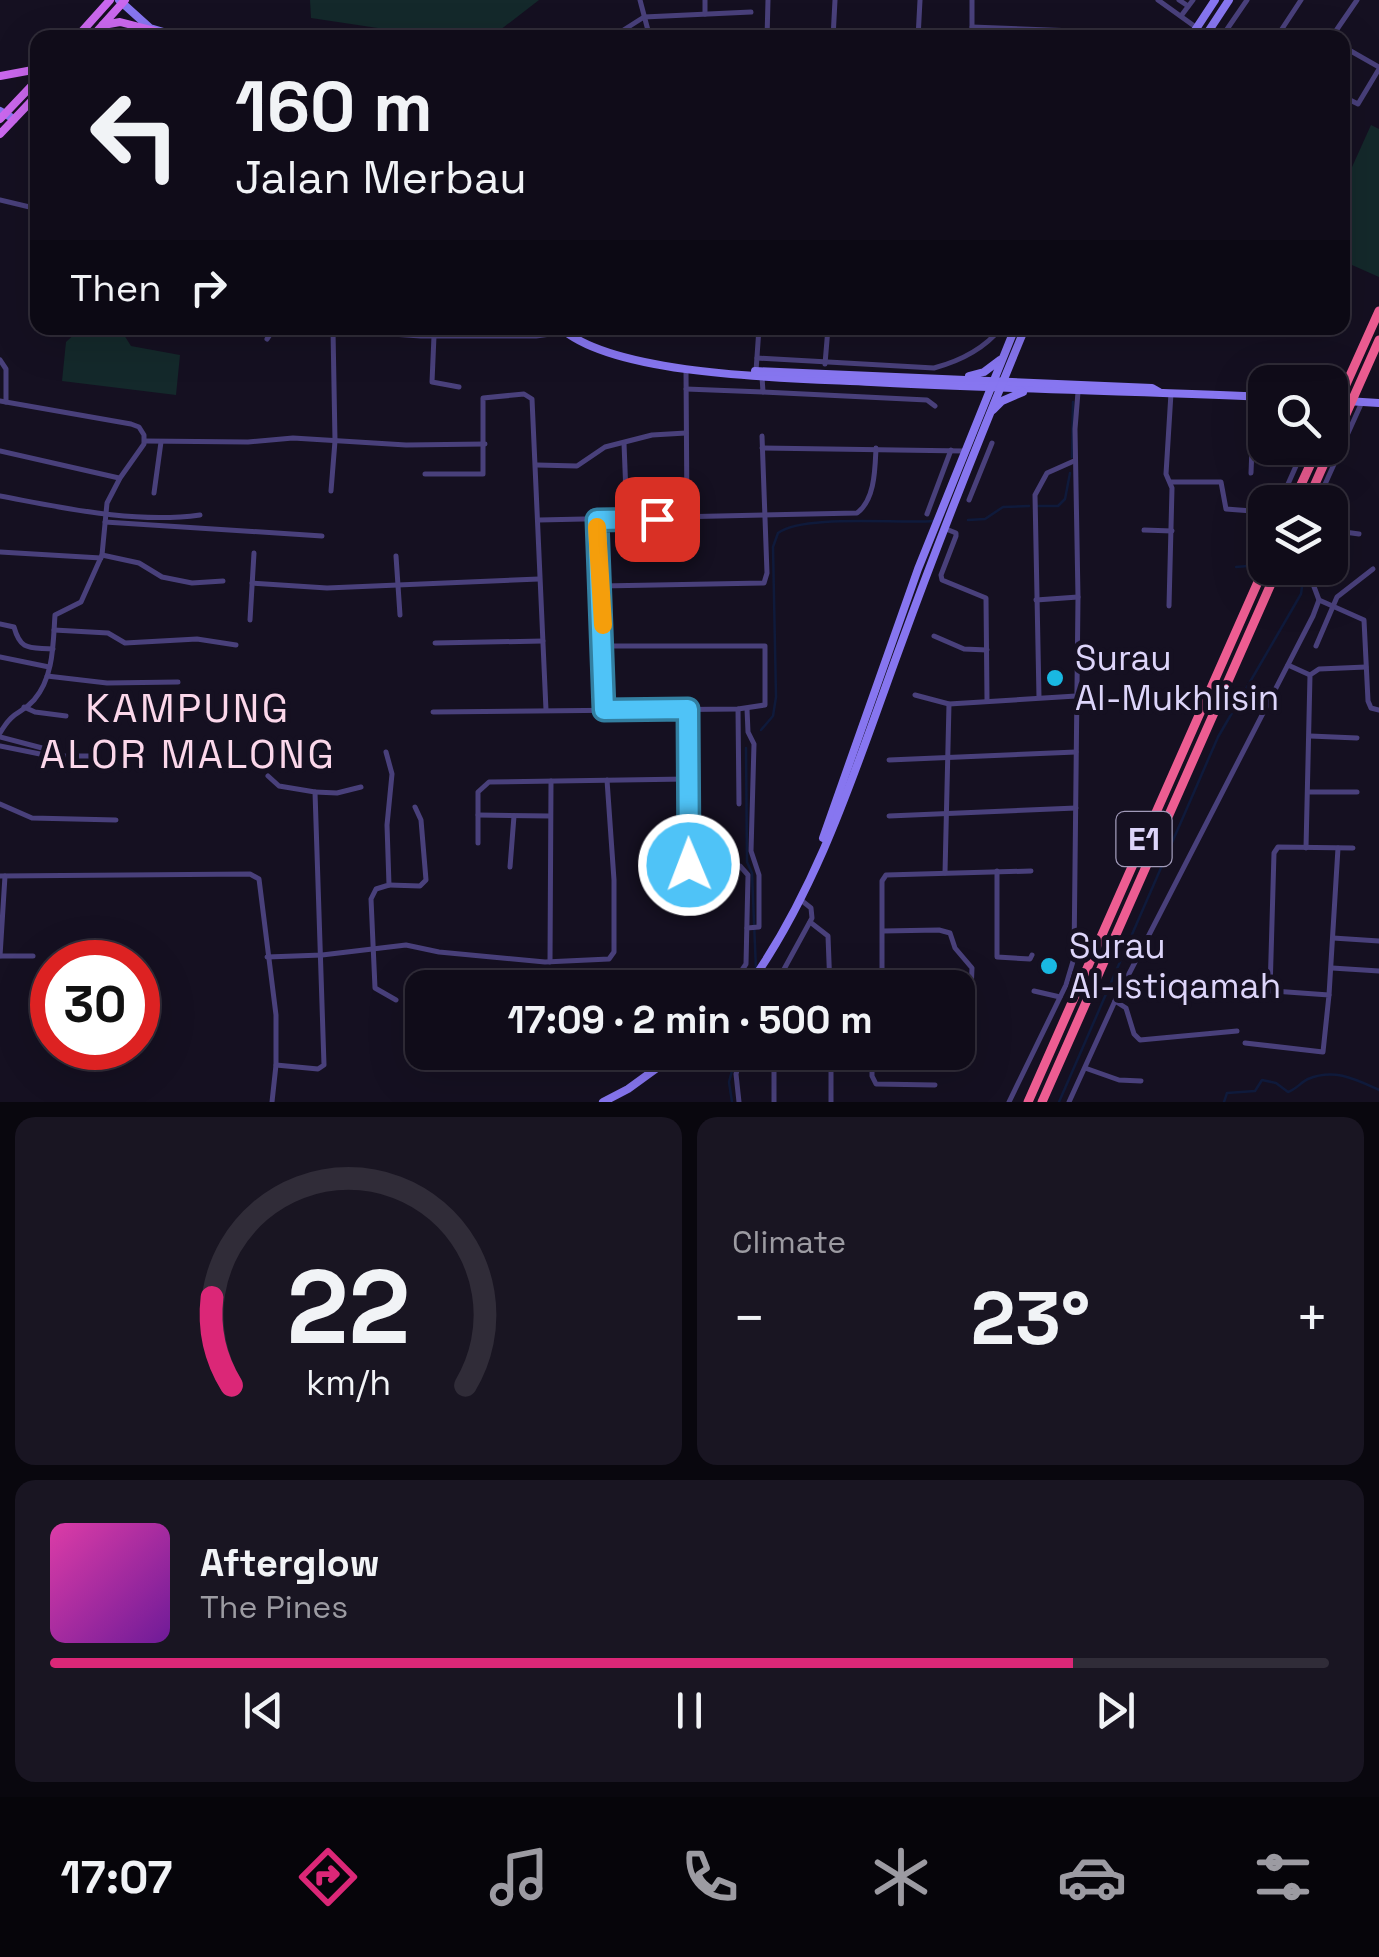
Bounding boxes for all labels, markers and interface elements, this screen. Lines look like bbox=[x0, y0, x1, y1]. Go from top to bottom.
text: 160 m bbox=[235, 62, 433, 151]
icon: left bbox=[70, 70, 200, 200]
text: Jalan Merbau bbox=[235, 149, 527, 206]
icon: right bbox=[181, 260, 236, 315]
text: Then bbox=[70, 264, 161, 312]
map controls bbox=[1248, 365, 1348, 585]
button: search bbox=[1248, 365, 1348, 465]
pin bbox=[615, 477, 700, 562]
button: layers bbox=[1248, 485, 1348, 585]
icon: arrive bbox=[630, 492, 685, 547]
place label: Surau Al-Mukhlisin bbox=[1075, 636, 1279, 720]
marker: Surau Al-Mukhlisin bbox=[1044, 667, 1066, 689]
district label: KAMPUNG ALOR MALONG bbox=[40, 683, 336, 780]
road number: E1 bbox=[1116, 812, 1172, 866]
position arrow bbox=[637, 813, 741, 917]
place label: Surau Al-Istiqamah bbox=[1069, 924, 1281, 1008]
speed limit sign: 30 bbox=[30, 940, 160, 1070]
marker: Surau Al-Istiqamah bbox=[1038, 955, 1060, 977]
text: 17:09 · 2 min · 500 m bbox=[507, 996, 873, 1044]
text: Climate bbox=[732, 1222, 846, 1262]
text: 22 bbox=[287, 1241, 410, 1373]
text: 23° bbox=[971, 1270, 1090, 1366]
text: − bbox=[732, 1283, 766, 1353]
text: + bbox=[1295, 1283, 1329, 1353]
text: km/h bbox=[306, 1360, 391, 1405]
text: Afterglow bbox=[200, 1539, 380, 1587]
text: The Pines bbox=[200, 1587, 348, 1627]
icon: previous bbox=[236, 1683, 291, 1738]
icon: pause bbox=[662, 1683, 717, 1738]
icon: next bbox=[1088, 1683, 1143, 1738]
icon: directions bbox=[293, 1842, 363, 1912]
icon: music bbox=[484, 1842, 554, 1912]
icon: phone bbox=[675, 1842, 745, 1912]
icon: climate bbox=[866, 1842, 936, 1912]
icon: car bbox=[1057, 1842, 1127, 1912]
icon: filters bbox=[1248, 1842, 1318, 1912]
text: 17:07 bbox=[61, 1849, 172, 1906]

